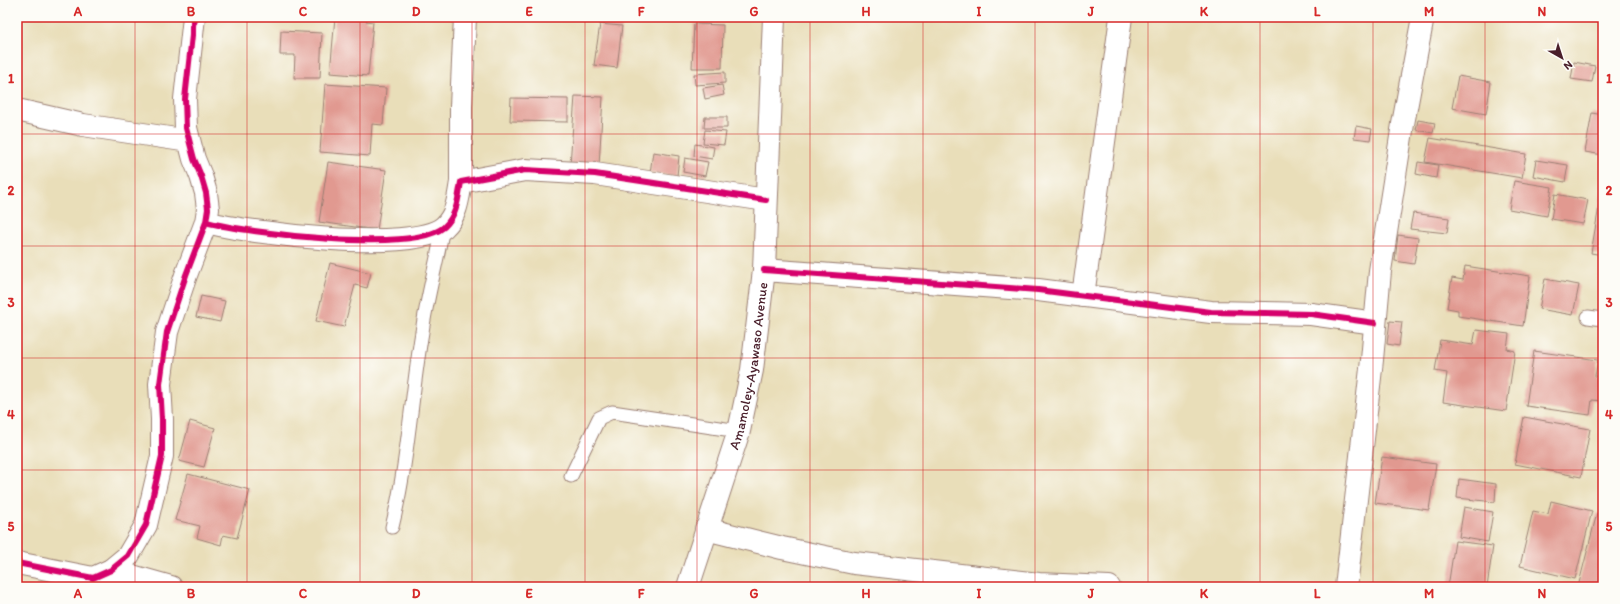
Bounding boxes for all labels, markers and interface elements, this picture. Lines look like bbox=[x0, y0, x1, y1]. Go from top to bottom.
text: A bbox=[73, 4, 83, 19]
text: B bbox=[187, 4, 196, 19]
text: C bbox=[299, 4, 308, 19]
text: D bbox=[412, 4, 421, 19]
text: E bbox=[525, 4, 533, 19]
text: F bbox=[638, 4, 645, 19]
text: G bbox=[750, 4, 759, 19]
text: H bbox=[862, 4, 871, 19]
text: I bbox=[977, 4, 982, 19]
text: J bbox=[1087, 4, 1095, 19]
text: K bbox=[1200, 4, 1209, 19]
text: L bbox=[1314, 4, 1321, 19]
text: M bbox=[1424, 4, 1434, 19]
text: N bbox=[1538, 4, 1547, 19]
north arrow bbox=[1542, 38, 1582, 78]
text: N bbox=[1561, 58, 1575, 73]
text: 1 bbox=[8, 71, 14, 86]
text: 1 bbox=[1606, 71, 1612, 86]
text: 2 bbox=[8, 183, 15, 198]
text: 2 bbox=[1606, 183, 1613, 198]
street label: Amamoley-Ayawaso Avenue bbox=[726, 281, 771, 452]
text: 3 bbox=[7, 295, 15, 310]
text: 3 bbox=[1605, 295, 1613, 310]
text: 4 bbox=[7, 407, 15, 422]
text: 4 bbox=[1605, 407, 1613, 422]
text: 5 bbox=[8, 519, 15, 534]
text: 5 bbox=[1606, 519, 1613, 534]
text: A bbox=[73, 586, 83, 601]
text: B bbox=[187, 586, 196, 601]
text: C bbox=[299, 586, 308, 601]
text: D bbox=[412, 586, 421, 601]
text: E bbox=[525, 586, 533, 601]
text: F bbox=[638, 586, 645, 601]
text: G bbox=[750, 586, 759, 601]
text: H bbox=[862, 586, 871, 601]
text: I bbox=[977, 586, 982, 601]
text: J bbox=[1087, 586, 1095, 601]
text: K bbox=[1200, 586, 1209, 601]
text: L bbox=[1314, 586, 1321, 601]
text: M bbox=[1424, 586, 1434, 601]
text: N bbox=[1538, 586, 1547, 601]

